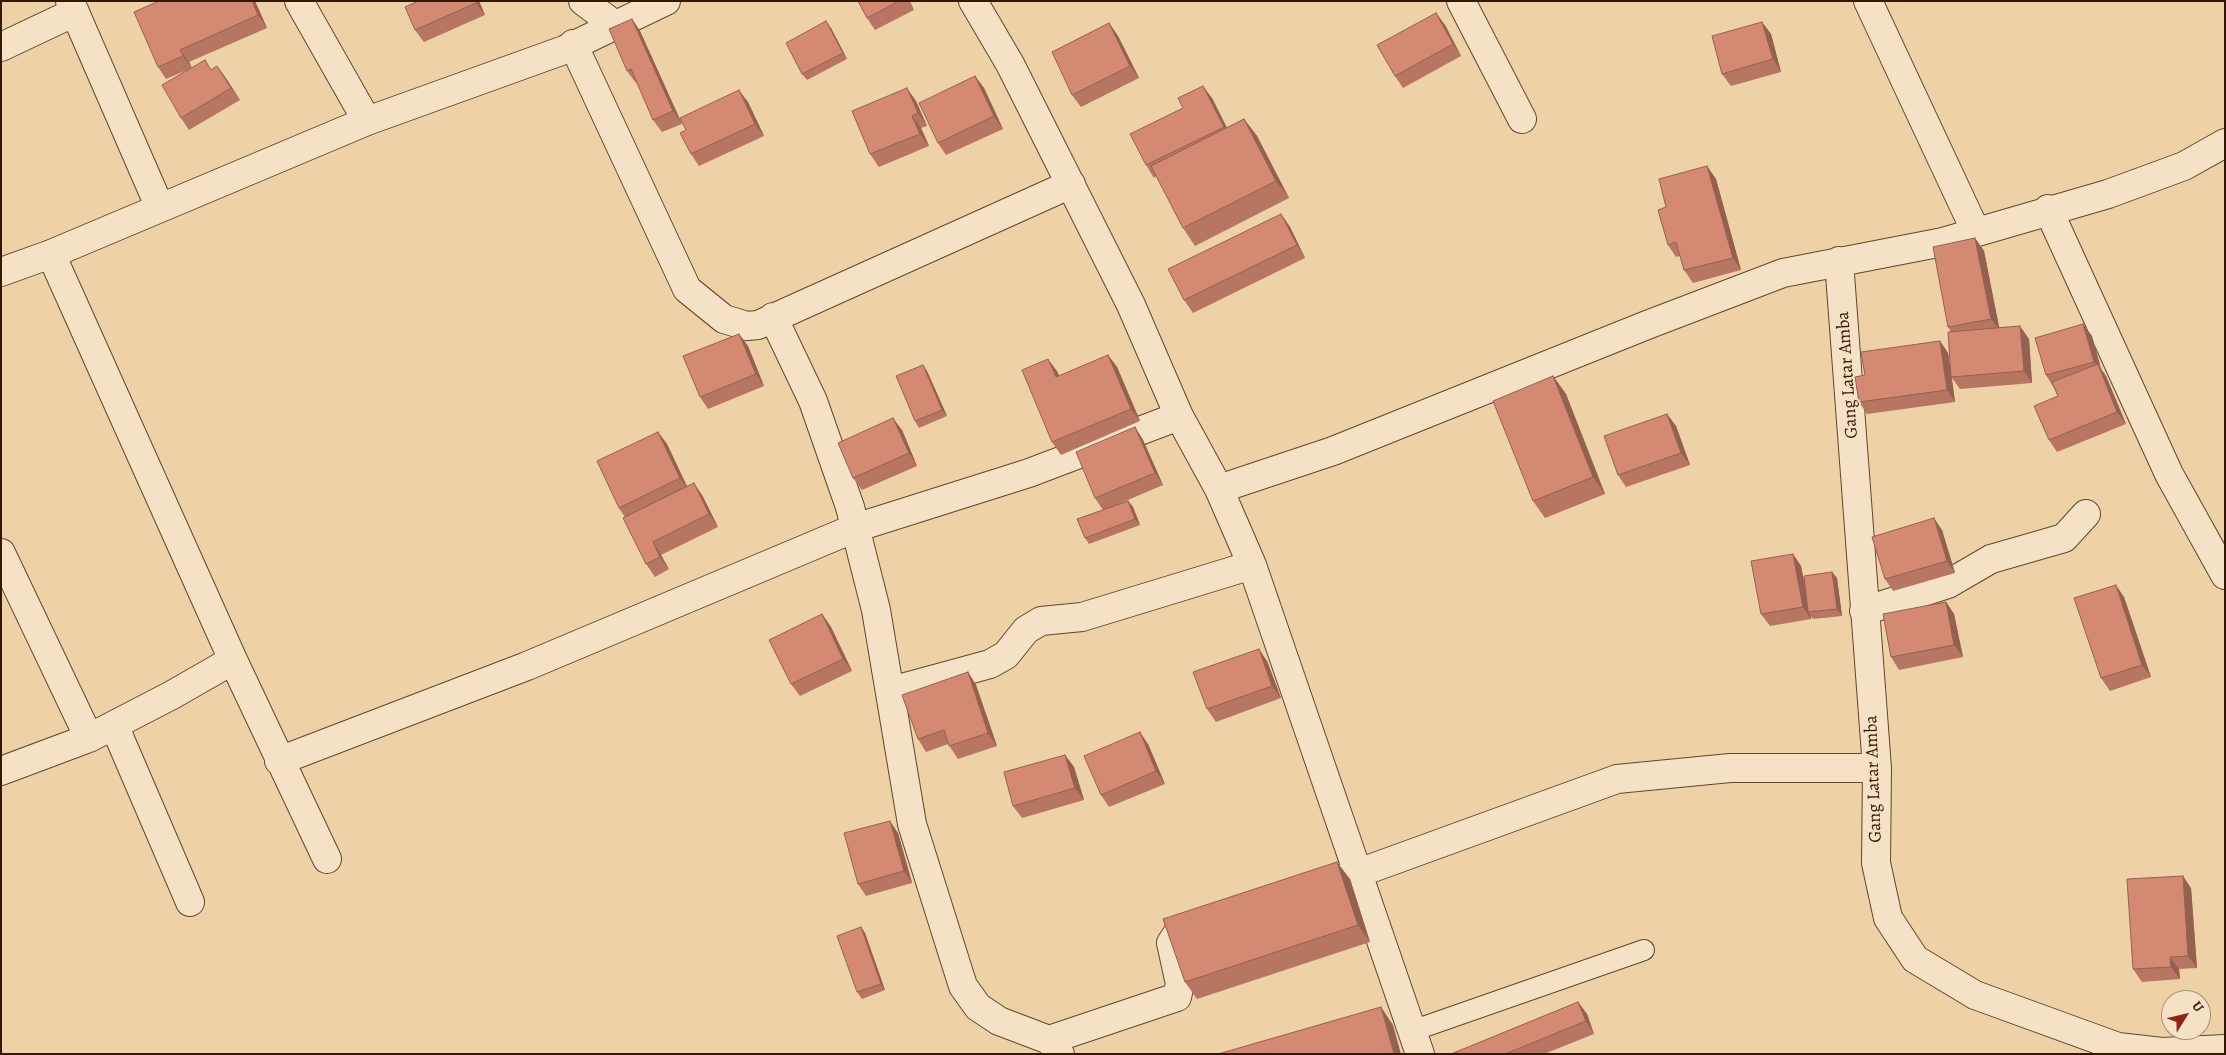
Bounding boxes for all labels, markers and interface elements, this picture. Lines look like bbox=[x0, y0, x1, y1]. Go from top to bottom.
street label: Gang Latar Amba bbox=[1833, 311, 1863, 439]
street label: Gang Latar Amba bbox=[1861, 715, 1887, 843]
north arrow bbox=[2161, 990, 2211, 1040]
text: U bbox=[2187, 997, 2208, 1016]

